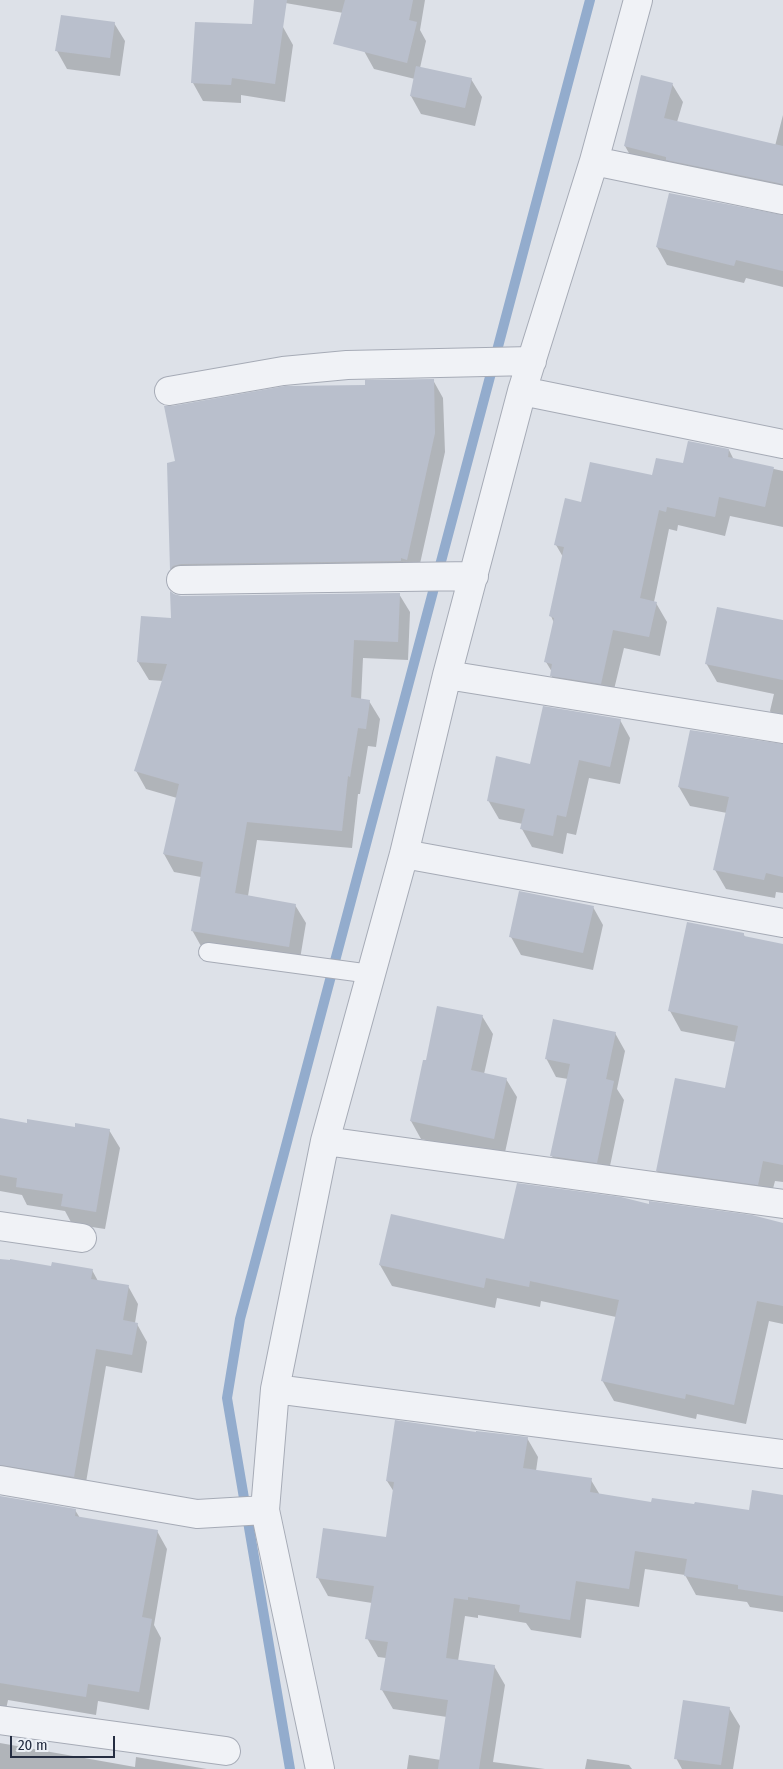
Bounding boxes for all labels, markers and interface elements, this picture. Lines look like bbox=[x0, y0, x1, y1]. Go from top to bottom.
scale bar bbox=[12, 1726, 118, 1758]
text: 20 m bbox=[18, 1736, 48, 1754]

